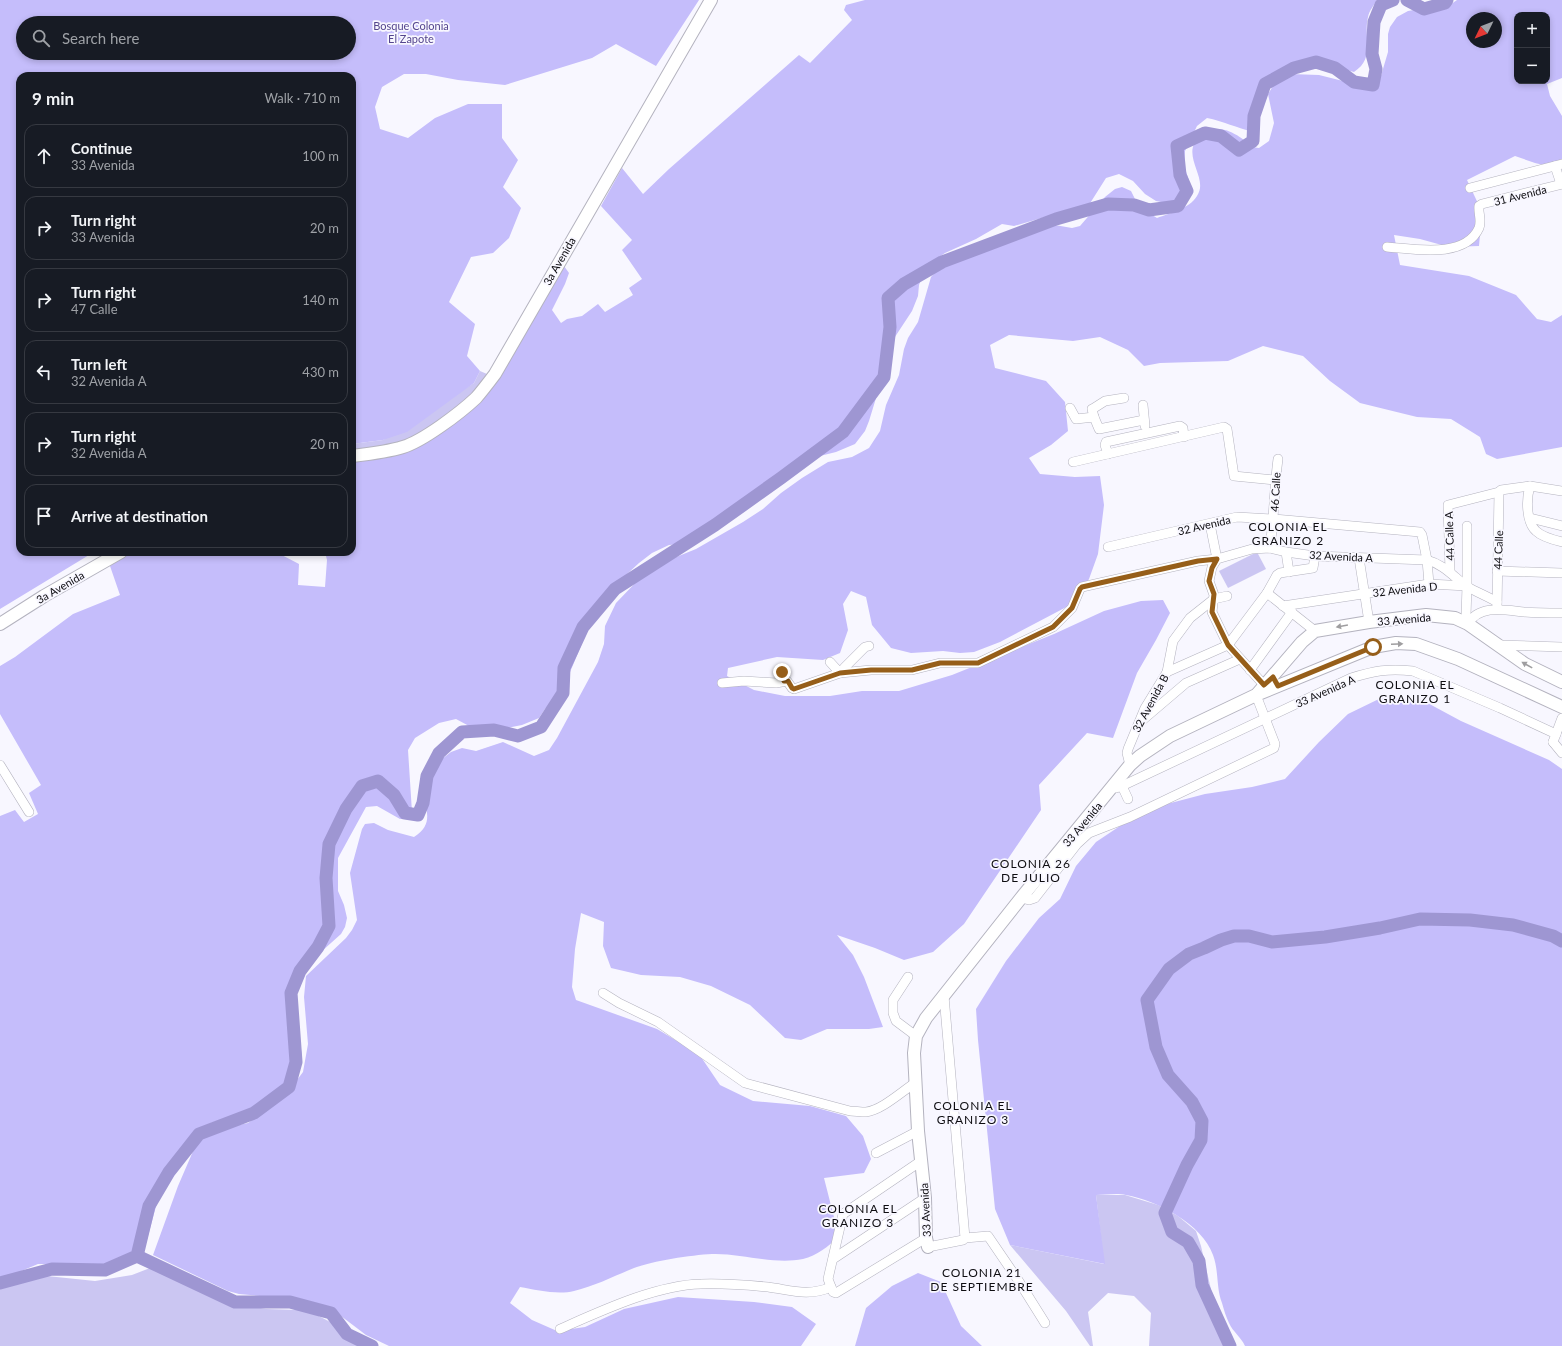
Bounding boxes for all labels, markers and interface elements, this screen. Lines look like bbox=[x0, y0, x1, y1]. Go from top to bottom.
north arrow bbox=[1466, 12, 1502, 48]
map controls bbox=[1514, 12, 1550, 84]
button: + bbox=[1514, 12, 1550, 48]
search box bbox=[16, 16, 356, 60]
park label: Bosque Colonia El Zapote bbox=[373, 19, 449, 45]
icon: search bbox=[30, 27, 52, 49]
text: Search here bbox=[62, 29, 139, 47]
button: − bbox=[1514, 48, 1550, 84]
text: 9 min bbox=[32, 88, 74, 109]
text: Walk · 710 m bbox=[264, 90, 340, 106]
text: Continue bbox=[71, 139, 132, 157]
icon: ahead bbox=[33, 145, 55, 167]
text: 100 m bbox=[302, 148, 339, 164]
text: 33 Avenida bbox=[71, 157, 135, 173]
street label: 31 Avenida bbox=[1492, 182, 1548, 208]
text: Turn right bbox=[71, 211, 136, 229]
icon: right bbox=[33, 217, 55, 239]
text: 20 m bbox=[310, 220, 339, 236]
text: 33 Avenida bbox=[71, 229, 135, 245]
street label: 3a Avenida bbox=[540, 235, 578, 287]
text: Turn right bbox=[71, 283, 136, 301]
icon: right bbox=[33, 289, 55, 311]
text: 140 m bbox=[302, 292, 339, 308]
text: 47 Calle bbox=[71, 301, 118, 317]
text: Turn left bbox=[71, 355, 127, 373]
icon: left bbox=[33, 361, 55, 383]
text: 430 m bbox=[302, 364, 339, 380]
text: 32 Avenida A bbox=[71, 373, 146, 389]
text: Turn right bbox=[71, 427, 136, 445]
icon: right bbox=[33, 433, 55, 455]
text: 20 m bbox=[310, 436, 339, 452]
text: 32 Avenida A bbox=[71, 445, 146, 461]
street label: 46 Calle bbox=[1267, 472, 1283, 512]
icon: arrive bbox=[33, 505, 55, 527]
text: Arrive at destination bbox=[71, 507, 208, 525]
street label: 44 Calle A bbox=[1442, 511, 1456, 561]
street label: 32 Avenida bbox=[1176, 513, 1232, 537]
district label: COLONIA EL GRANIZO 2 bbox=[1248, 519, 1328, 548]
street label: 44 Calle bbox=[1491, 530, 1505, 570]
street label: 32 Avenida A bbox=[1309, 548, 1374, 564]
street label: 3a Avenida bbox=[34, 568, 86, 606]
street label: 32 Avenida D bbox=[1372, 579, 1438, 599]
street label: 33 Avenida bbox=[1377, 610, 1431, 628]
one-way arrow bbox=[1336, 624, 1348, 630]
route start bbox=[1364, 638, 1382, 656]
one-way arrow bbox=[1391, 641, 1404, 647]
one-way arrow bbox=[1521, 661, 1533, 668]
route end bbox=[773, 663, 791, 681]
street label: 32 Avenida B bbox=[1129, 672, 1171, 734]
street label: 33 Avenida A bbox=[1293, 672, 1357, 710]
district label: COLONIA EL GRANIZO 1 bbox=[1375, 677, 1455, 706]
street label: 33 Avenida bbox=[1060, 799, 1104, 849]
district label: COLONIA 26 DE JULIO bbox=[991, 856, 1071, 885]
district label: COLONIA EL GRANIZO 3 bbox=[933, 1098, 1013, 1127]
street label: 33 Avenida bbox=[917, 1183, 933, 1237]
district label: COLONIA EL GRANIZO 3 bbox=[818, 1201, 898, 1230]
district label: COLONIA 21 DE SEPTIEMBRE bbox=[930, 1265, 1034, 1294]

